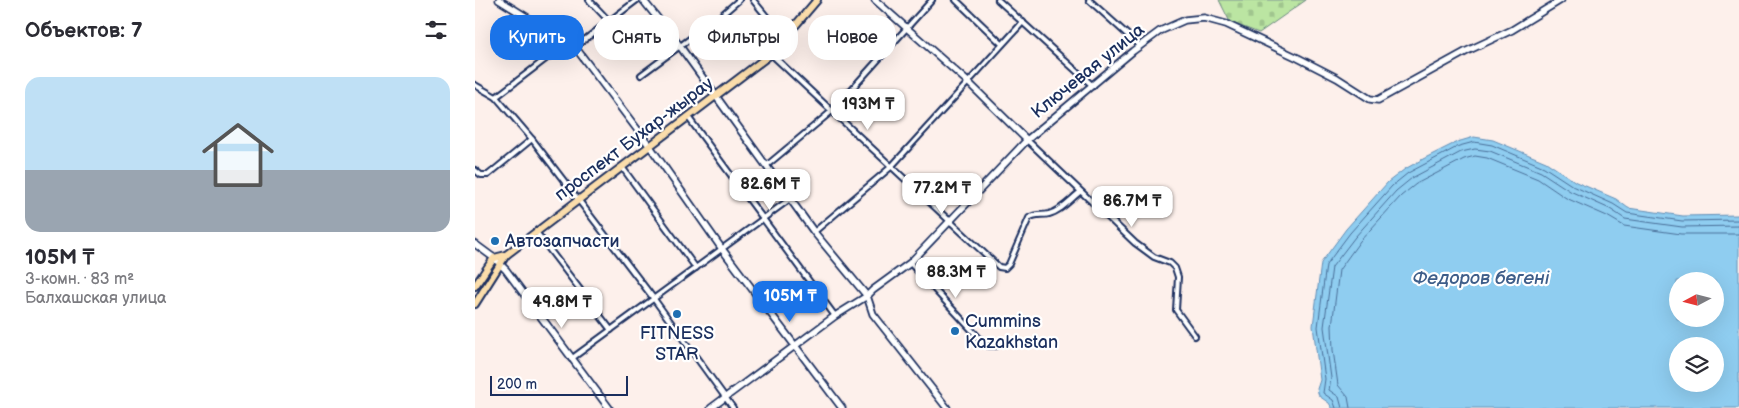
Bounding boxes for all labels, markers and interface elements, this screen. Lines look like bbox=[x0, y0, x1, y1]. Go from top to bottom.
chip: Купить bbox=[490, 15, 584, 60]
chip: Снять bbox=[594, 15, 679, 60]
chip: Фильтры bbox=[689, 15, 798, 60]
chip: Новое bbox=[808, 15, 896, 60]
icon: filters bbox=[422, 16, 450, 44]
text: Объектов: 7 bbox=[25, 18, 143, 43]
street label: Ключевая улица bbox=[1027, 19, 1149, 123]
street label: проспект Бухар-жырау bbox=[551, 72, 718, 205]
pin: 193M ₸ bbox=[827, 88, 909, 131]
text: 193M ₸ bbox=[842, 95, 894, 114]
icon: home bbox=[193, 110, 283, 200]
pin: 82.6M ₸ bbox=[724, 168, 816, 211]
pin: 77.2M ₸ bbox=[896, 172, 988, 215]
text: 82.6M ₸ bbox=[740, 175, 800, 194]
text: 77.2M ₸ bbox=[913, 179, 971, 198]
pin: 86.7M ₸ bbox=[1086, 186, 1178, 228]
text: 86.7M ₸ bbox=[1103, 192, 1161, 211]
place label: Автозапчасти bbox=[504, 231, 619, 252]
marker: Автозапчасти bbox=[489, 235, 501, 247]
text: 105M ₸ bbox=[25, 245, 94, 270]
pin: 88.3M ₸ bbox=[910, 256, 1002, 299]
text: 88.3M ₸ bbox=[927, 263, 985, 282]
water label: Федоров бөгені bbox=[1413, 267, 1550, 290]
text: 3-комн. · 83 m² bbox=[25, 270, 134, 289]
north arrow bbox=[1669, 272, 1724, 328]
map controls bbox=[1669, 272, 1724, 392]
pin: 105M ₸ bbox=[749, 280, 831, 323]
pin: 49.8M ₸ bbox=[516, 286, 608, 329]
text: 105M ₸ bbox=[764, 287, 816, 306]
text: Балхашская улица bbox=[25, 289, 167, 308]
text: 49.8M ₸ bbox=[533, 293, 591, 312]
marker: FITNESS STAR bbox=[671, 308, 683, 320]
place label: Cummins Kazakhstan bbox=[965, 311, 1058, 353]
place label: FITNESS STAR bbox=[640, 323, 714, 365]
marker: Cummins Kazakhstan bbox=[949, 325, 961, 337]
button: layers bbox=[1669, 337, 1724, 392]
scale bar bbox=[490, 373, 627, 396]
text: 200 m bbox=[497, 376, 537, 393]

